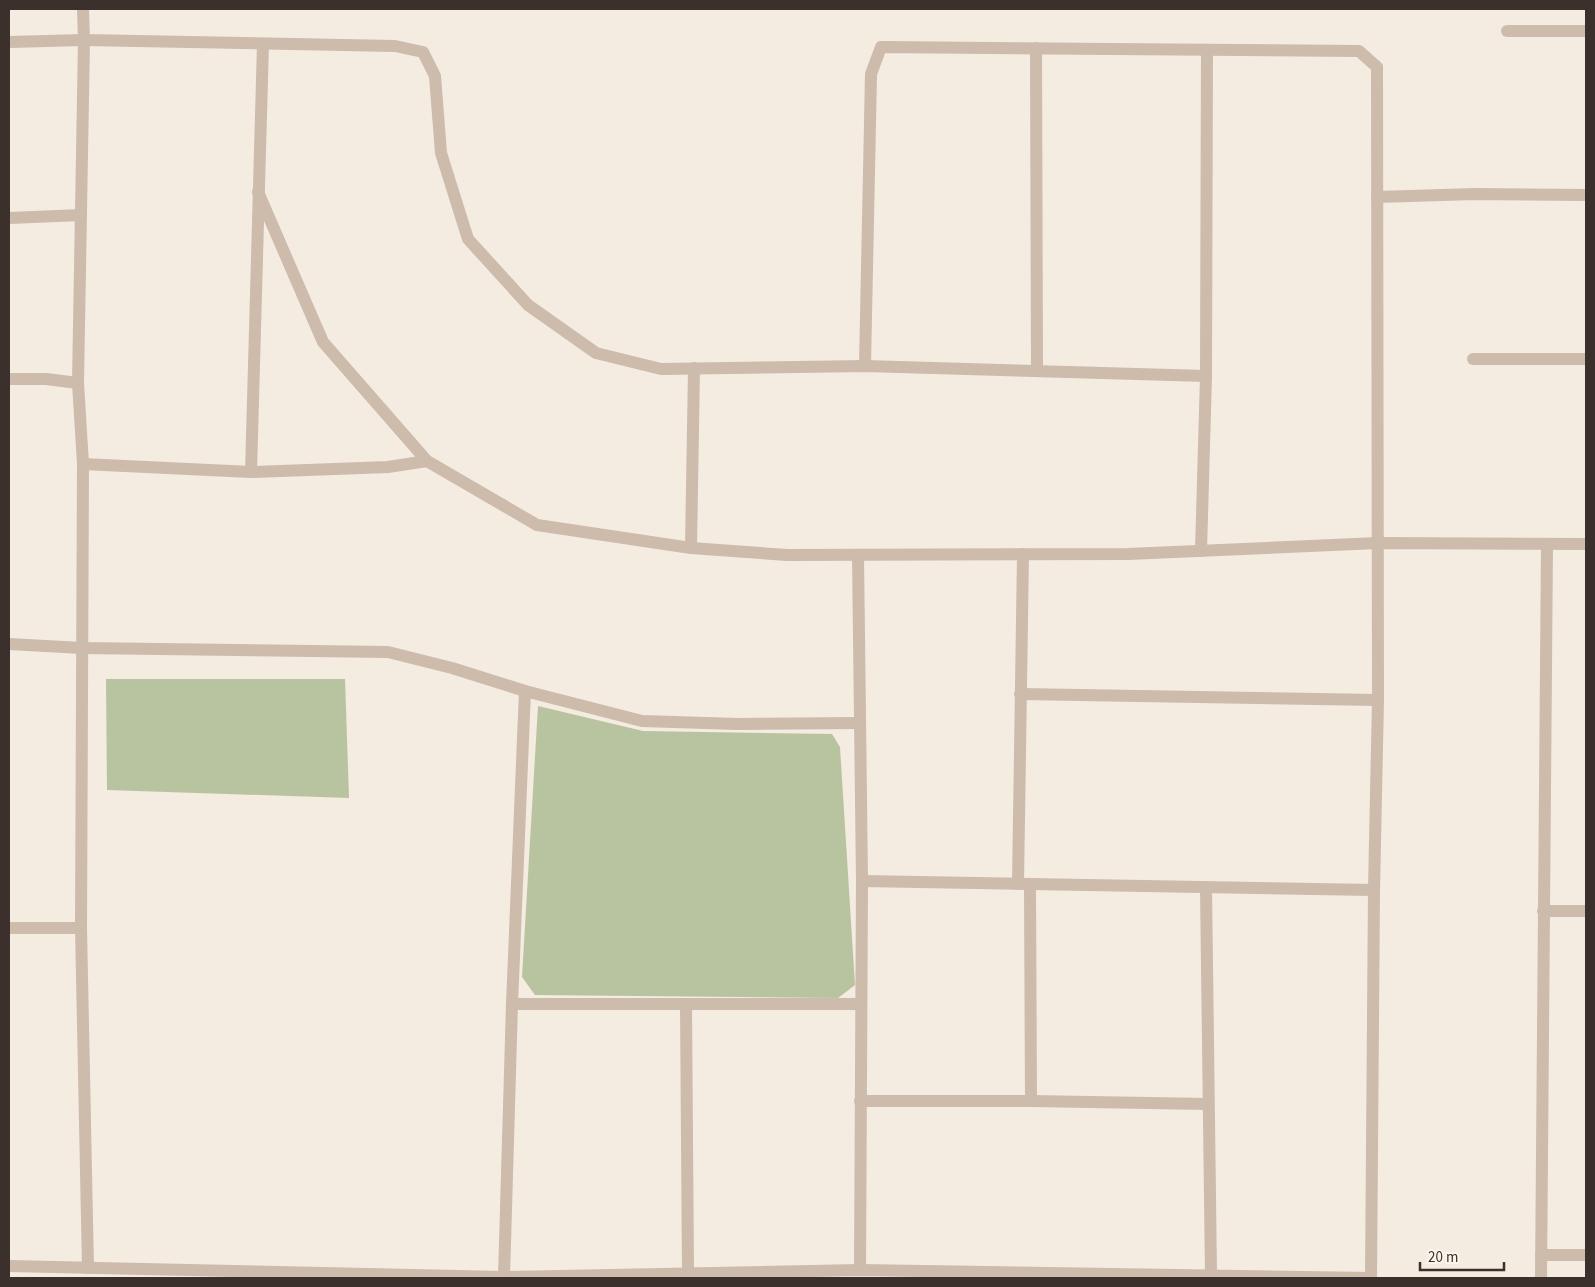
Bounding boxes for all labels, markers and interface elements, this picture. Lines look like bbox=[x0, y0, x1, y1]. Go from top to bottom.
scale bar bbox=[1420, 1240, 1504, 1272]
text: 20 m bbox=[1428, 1247, 1458, 1268]

